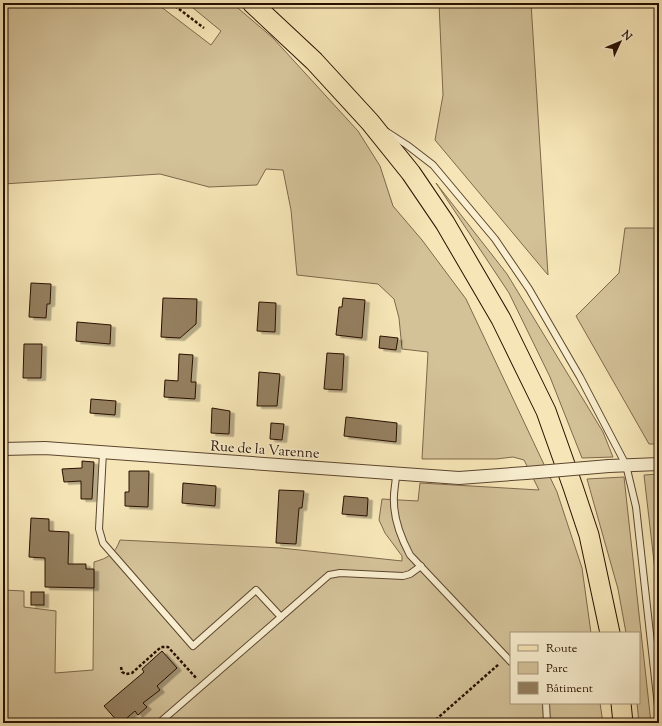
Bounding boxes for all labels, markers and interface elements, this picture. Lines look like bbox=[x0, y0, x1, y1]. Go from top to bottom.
north arrow bbox=[600, 22, 640, 62]
text: N bbox=[617, 26, 635, 45]
street label: Rue de la Varenne bbox=[210, 437, 320, 465]
legend bbox=[510, 632, 640, 704]
text: Route bbox=[546, 640, 578, 658]
text: Parc bbox=[546, 660, 568, 678]
text: Bâtiment bbox=[546, 680, 593, 698]

